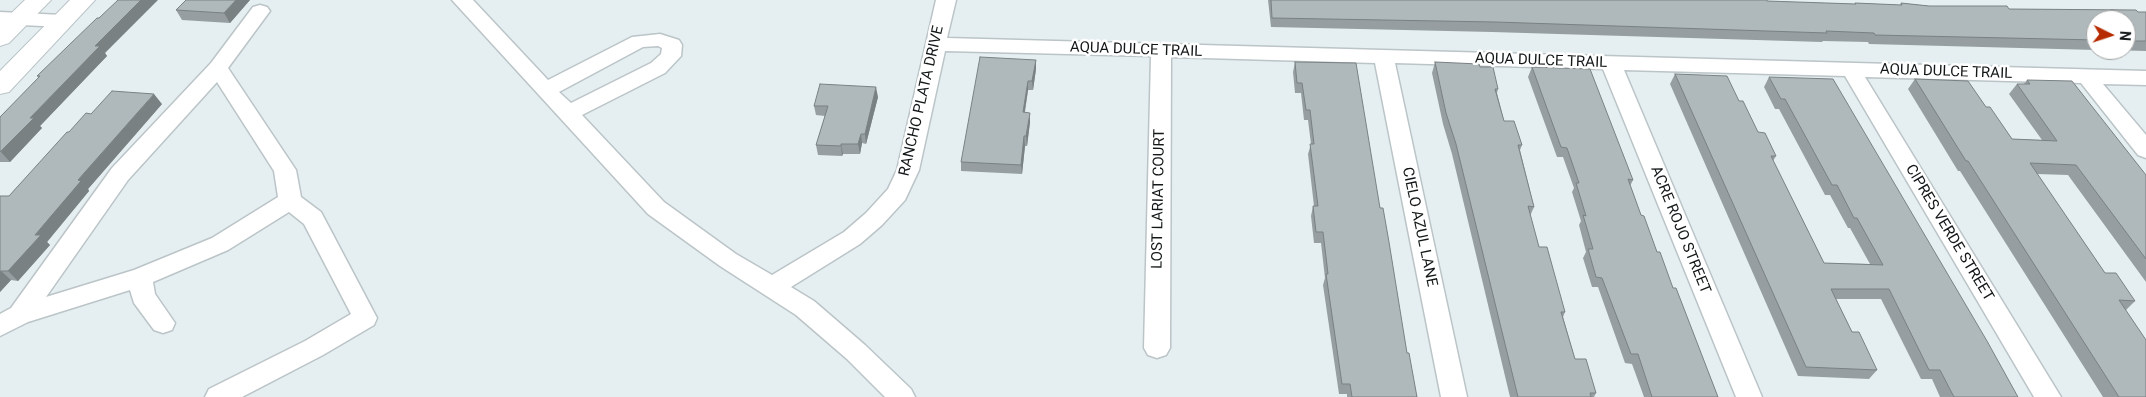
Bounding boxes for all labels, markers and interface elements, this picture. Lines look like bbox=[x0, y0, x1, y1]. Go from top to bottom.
north arrow bbox=[2086, 10, 2136, 60]
street label: RANCHO PLATA DRIVE bbox=[896, 24, 948, 178]
text: N bbox=[2117, 30, 2133, 41]
street label: AQUA DULCE TRAIL bbox=[1070, 39, 1202, 61]
street label: AQUA DULCE TRAIL bbox=[1475, 50, 1607, 72]
street label: AQUA DULCE TRAIL bbox=[1880, 61, 2012, 83]
street label: LOST LARIAT COURT bbox=[1149, 129, 1169, 269]
street label: CIPRES VERDE STREET bbox=[1901, 161, 1997, 305]
street label: ACRE ROJO STREET bbox=[1646, 164, 1714, 296]
street label: CIELO AZUL LANE bbox=[1398, 166, 1440, 288]

